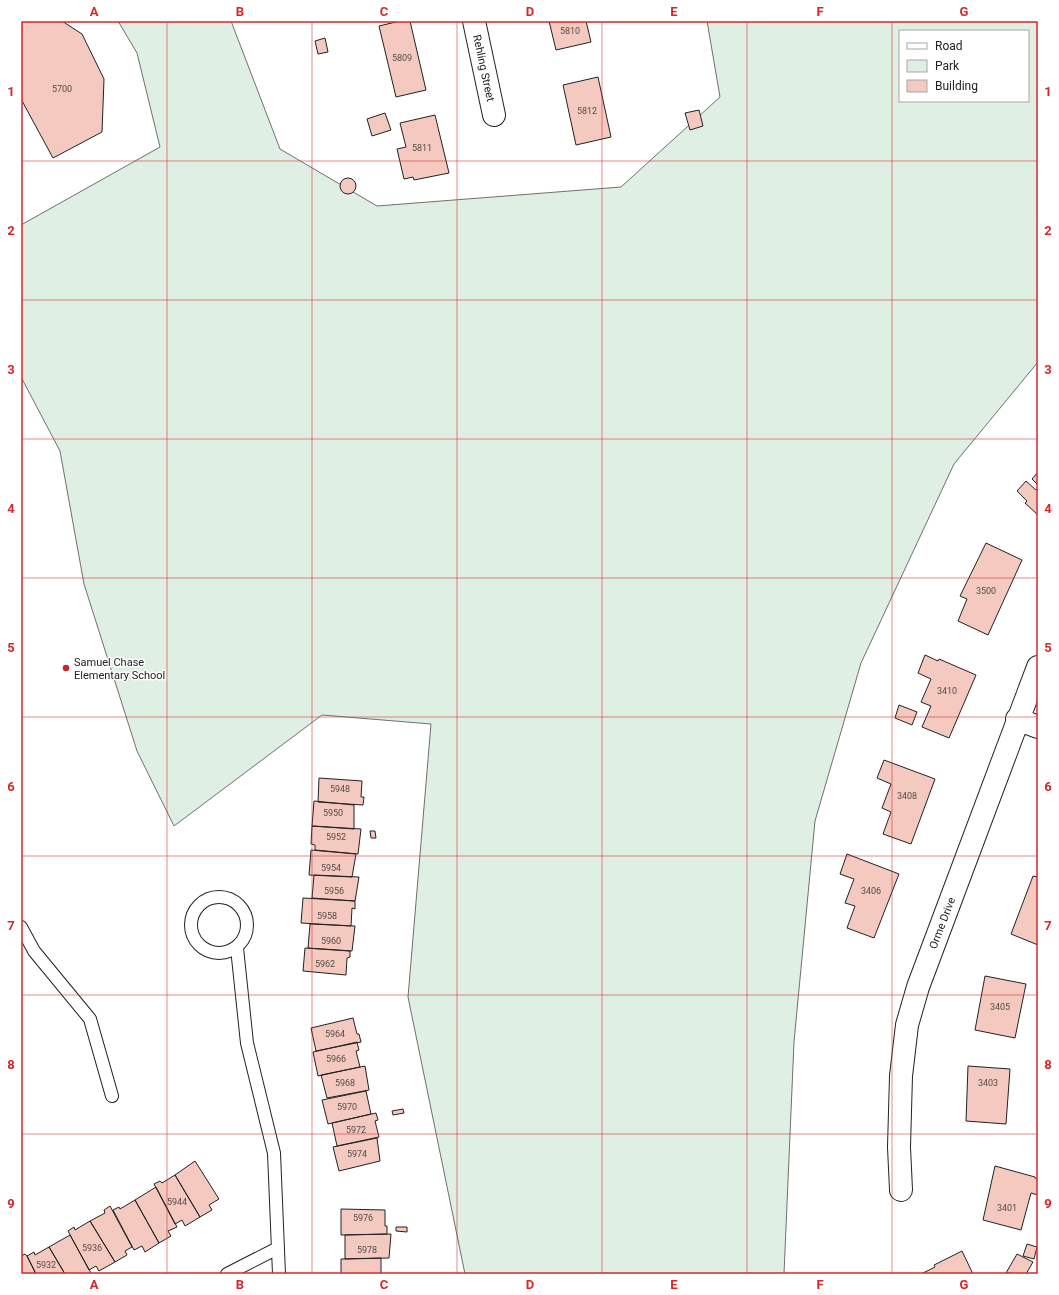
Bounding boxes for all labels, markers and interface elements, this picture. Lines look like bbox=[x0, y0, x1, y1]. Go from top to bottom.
text: A bbox=[90, 4, 99, 19]
text: B bbox=[236, 4, 244, 19]
text: C bbox=[380, 4, 389, 19]
text: D bbox=[526, 4, 534, 19]
text: E bbox=[670, 4, 678, 19]
text: F bbox=[816, 4, 824, 19]
text: G bbox=[960, 4, 969, 19]
house number: 5810 bbox=[560, 26, 580, 36]
legend bbox=[899, 30, 1029, 102]
street label: Rehling Street bbox=[470, 33, 497, 103]
text: Road bbox=[935, 39, 963, 53]
house number: 5809 bbox=[392, 53, 412, 63]
text: Park bbox=[935, 59, 960, 73]
text: Building bbox=[935, 79, 978, 93]
text: 1 bbox=[7, 84, 15, 99]
house number: 5700 bbox=[52, 84, 72, 94]
text: 1 bbox=[1044, 84, 1052, 99]
house number: 5812 bbox=[577, 106, 597, 116]
house number: 5811 bbox=[412, 143, 432, 153]
text: 2 bbox=[7, 223, 15, 238]
text: 2 bbox=[1044, 223, 1052, 238]
text: 3 bbox=[7, 362, 15, 377]
text: 3 bbox=[1044, 362, 1052, 377]
text: 4 bbox=[7, 501, 15, 516]
text: 4 bbox=[1044, 501, 1052, 516]
house number: 3500 bbox=[976, 586, 996, 596]
text: 5 bbox=[7, 640, 15, 655]
text: 5 bbox=[1044, 640, 1052, 655]
place label: Samuel Chase Elementary School bbox=[74, 656, 165, 682]
marker: Samuel Chase Elementary School bbox=[61, 663, 71, 673]
house number: 3410 bbox=[937, 686, 957, 696]
text: 6 bbox=[7, 779, 15, 794]
text: 6 bbox=[1044, 779, 1052, 794]
house number: 5948 bbox=[330, 784, 350, 794]
house number: 3408 bbox=[897, 791, 917, 801]
house number: 5950 bbox=[323, 808, 343, 818]
house number: 5952 bbox=[326, 832, 346, 842]
house number: 5954 bbox=[321, 863, 341, 873]
house number: 5956 bbox=[324, 886, 344, 896]
house number: 3406 bbox=[861, 886, 881, 896]
street label: Orme Drive bbox=[927, 895, 958, 951]
house number: 5958 bbox=[317, 911, 337, 921]
text: 7 bbox=[7, 918, 15, 933]
text: 7 bbox=[1044, 918, 1052, 933]
house number: 5960 bbox=[321, 936, 341, 946]
house number: 5962 bbox=[315, 959, 335, 969]
house number: 3405 bbox=[990, 1002, 1010, 1012]
house number: 5964 bbox=[325, 1029, 345, 1039]
house number: 5966 bbox=[326, 1054, 346, 1064]
text: 8 bbox=[7, 1057, 15, 1072]
text: 8 bbox=[1044, 1057, 1052, 1072]
house number: 5968 bbox=[335, 1078, 355, 1088]
house number: 3403 bbox=[978, 1078, 998, 1088]
house number: 5970 bbox=[337, 1102, 357, 1112]
house number: 5972 bbox=[346, 1125, 366, 1135]
house number: 5974 bbox=[347, 1149, 367, 1159]
text: 9 bbox=[7, 1196, 15, 1211]
text: 9 bbox=[1044, 1196, 1052, 1211]
house number: 5944 bbox=[167, 1197, 187, 1207]
house number: 3401 bbox=[997, 1203, 1017, 1213]
house number: 5976 bbox=[353, 1213, 373, 1223]
house number: 5936 bbox=[82, 1243, 102, 1253]
house number: 5978 bbox=[357, 1245, 377, 1255]
house number: 5932 bbox=[36, 1260, 56, 1270]
text: A bbox=[90, 1277, 99, 1292]
text: B bbox=[236, 1277, 244, 1292]
text: C bbox=[380, 1277, 389, 1292]
text: D bbox=[526, 1277, 534, 1292]
text: E bbox=[670, 1277, 678, 1292]
text: F bbox=[816, 1277, 824, 1292]
text: G bbox=[960, 1277, 969, 1292]

